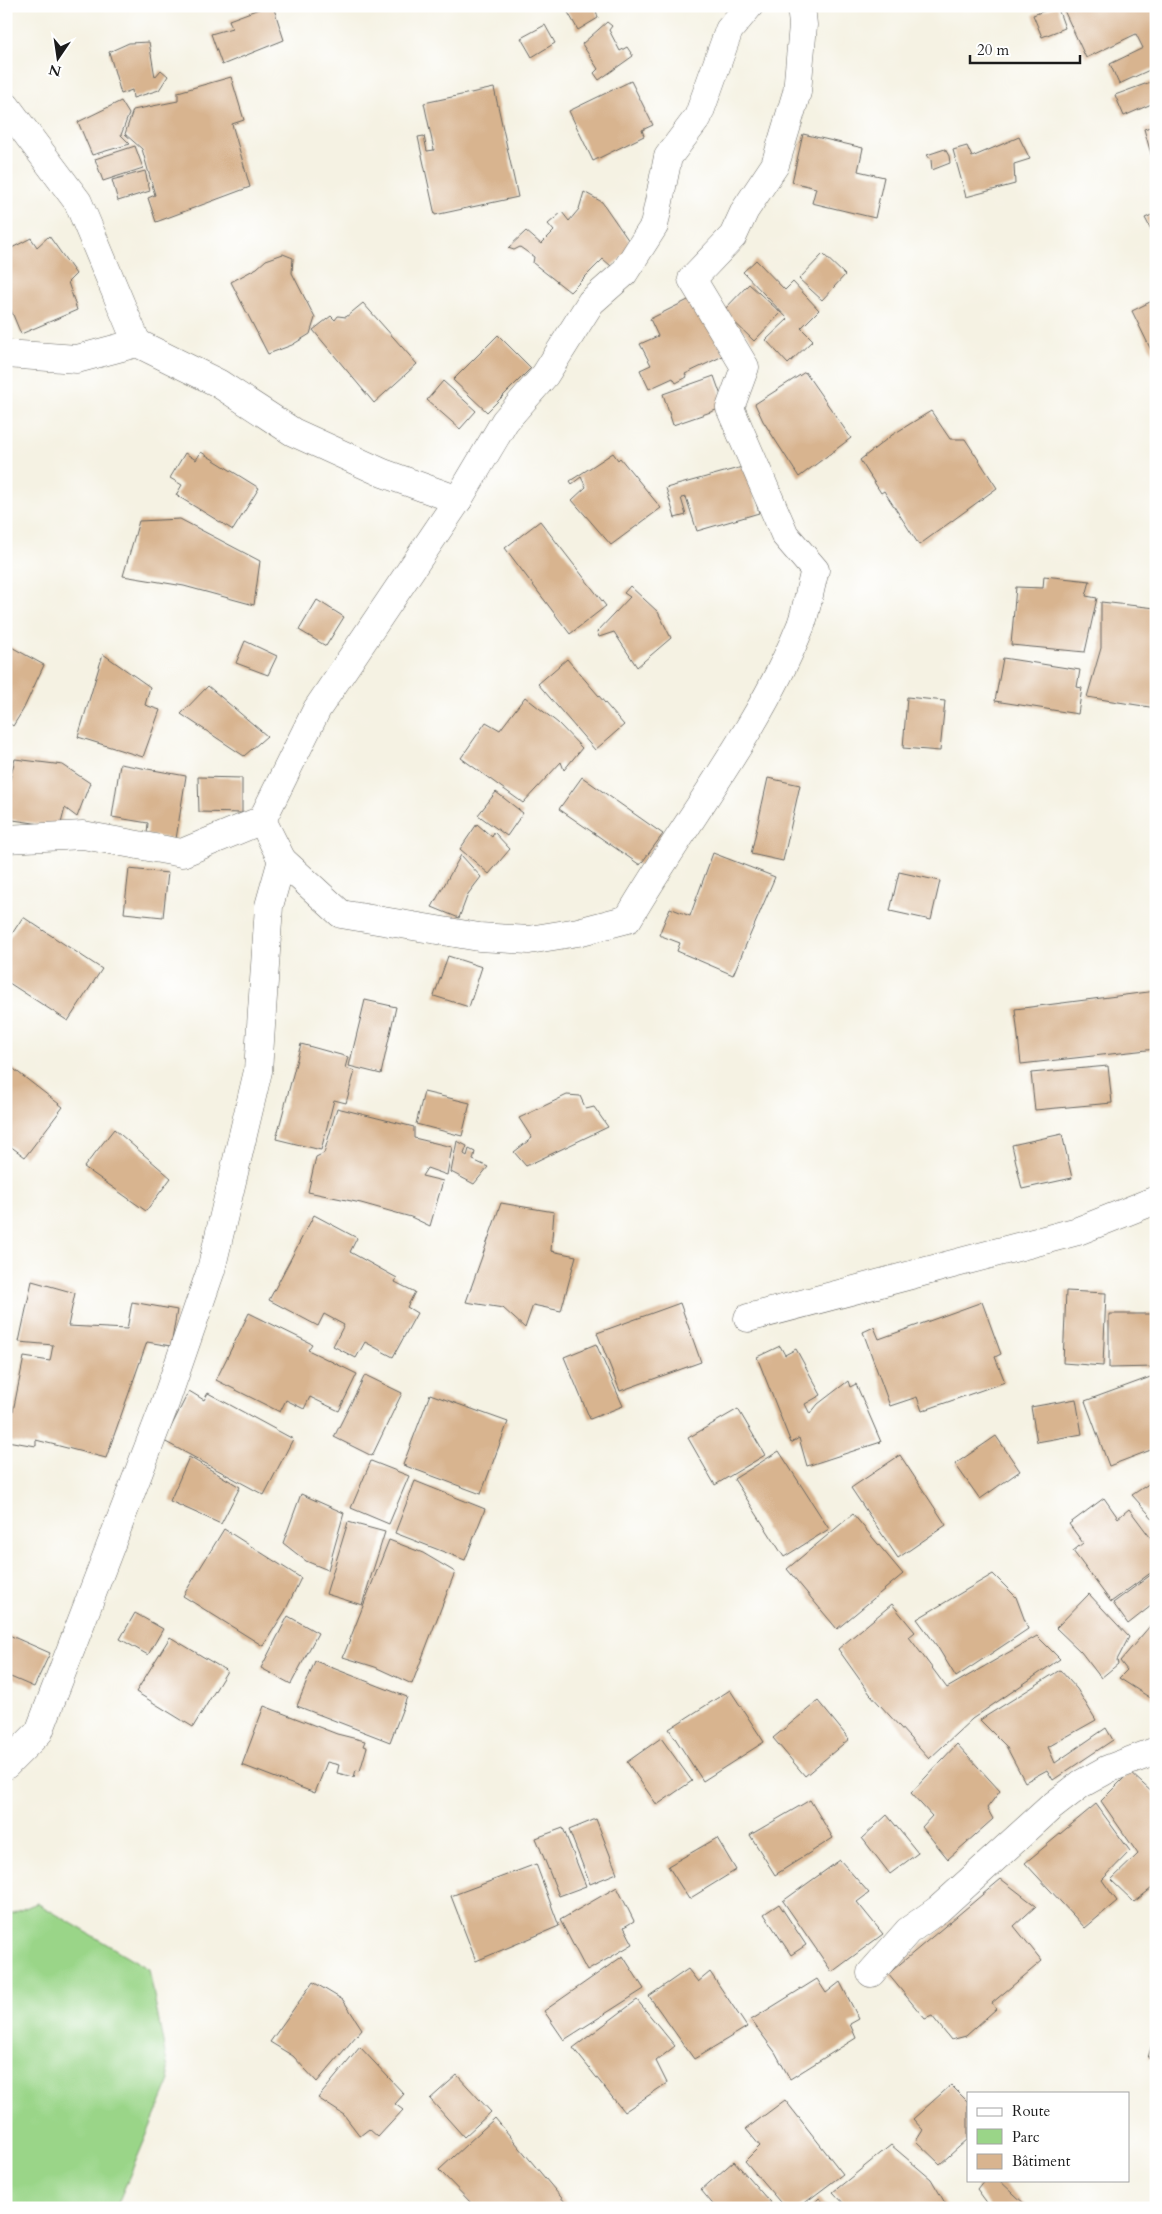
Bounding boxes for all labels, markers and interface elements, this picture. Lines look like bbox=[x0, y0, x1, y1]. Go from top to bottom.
north arrow bbox=[32, 32, 82, 82]
scale bar bbox=[970, 32, 1080, 64]
text: 20 m bbox=[977, 40, 1009, 60]
text: N bbox=[47, 60, 63, 81]
legend bbox=[967, 2092, 1130, 2182]
text: Route bbox=[1012, 2101, 1050, 2121]
text: Parc bbox=[1012, 2127, 1040, 2147]
text: Bâtiment bbox=[1012, 2151, 1071, 2171]

